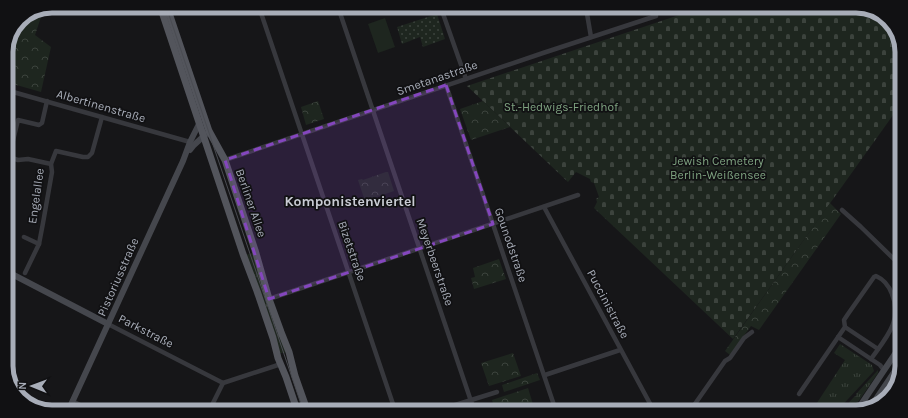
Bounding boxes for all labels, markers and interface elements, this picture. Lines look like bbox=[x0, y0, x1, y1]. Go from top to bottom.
street label: Smetanastraße bbox=[395, 58, 479, 98]
street label: Albertinenstraße bbox=[55, 87, 147, 125]
park label: St.-Hedwigs-Friedhof bbox=[504, 100, 619, 114]
park label: Jewish Cemetery Berlin-Weißensee bbox=[670, 154, 766, 182]
street label: Engelallee bbox=[25, 167, 47, 225]
street label: Berliner Allee bbox=[233, 167, 269, 239]
district label: Komponistenviertel bbox=[284, 193, 416, 210]
street label: Gounodstraße bbox=[492, 206, 530, 284]
street label: Meyerbeerstraße bbox=[413, 216, 457, 308]
street label: Bizetstraße bbox=[335, 219, 369, 283]
street label: Pistoriusstraße bbox=[94, 236, 142, 318]
street label: Puccinistraße bbox=[584, 267, 632, 341]
street label: Parkstraße bbox=[116, 311, 176, 351]
north arrow bbox=[12, 366, 52, 406]
text: N bbox=[16, 382, 29, 390]

